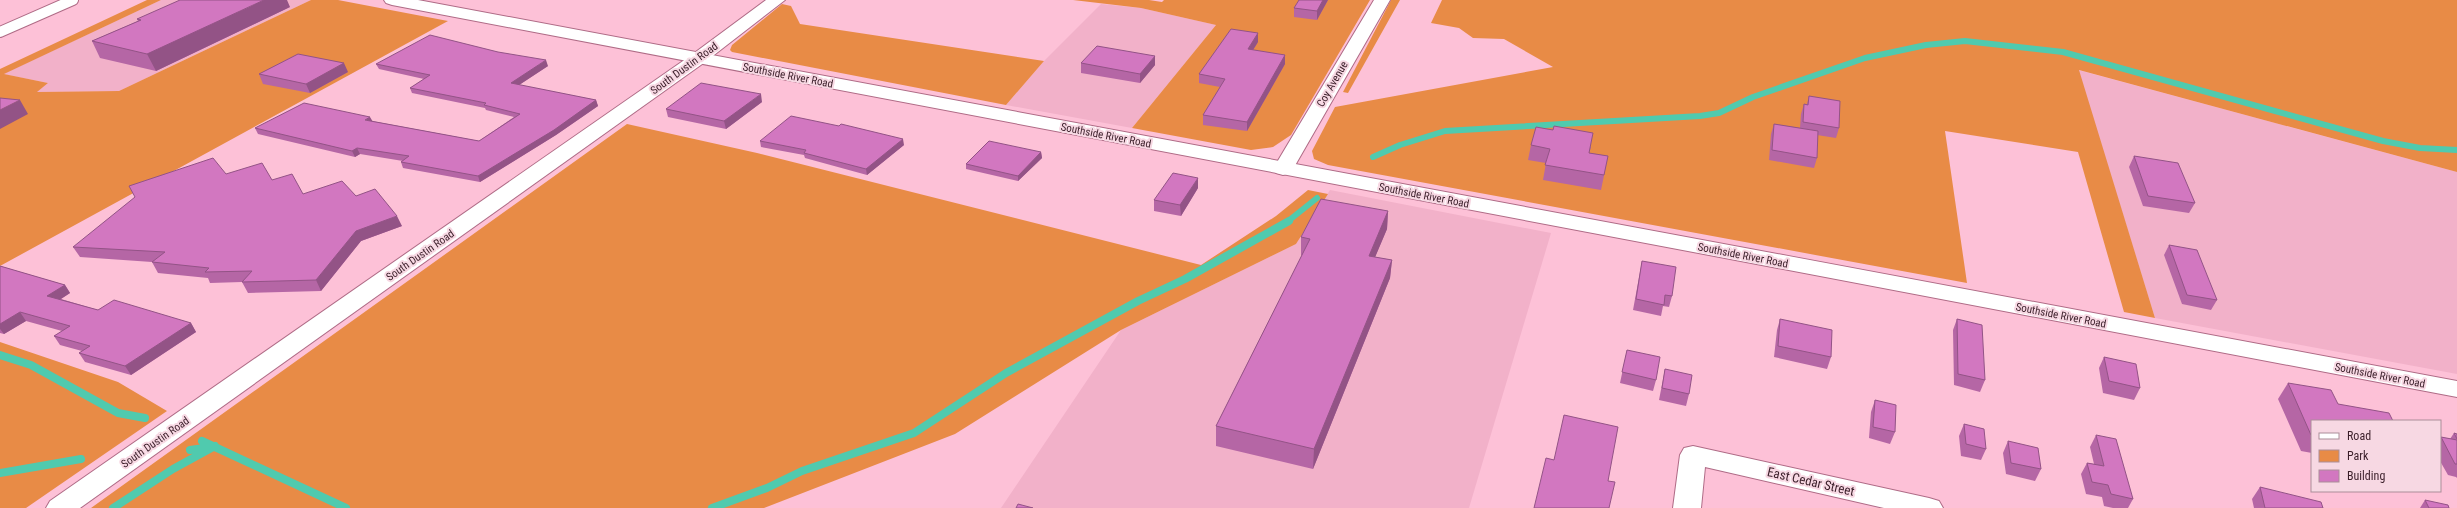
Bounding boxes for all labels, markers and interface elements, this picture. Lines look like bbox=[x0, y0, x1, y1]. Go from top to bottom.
street label: South Dustin Road bbox=[648, 40, 720, 97]
street label: Coy Avenue bbox=[1314, 59, 1351, 109]
street label: Southside River Road bbox=[742, 60, 834, 91]
street label: Southside River Road bbox=[1060, 120, 1152, 151]
street label: Southside River Road bbox=[1378, 180, 1470, 211]
street label: South Dustin Road bbox=[384, 227, 457, 284]
street label: Southside River Road bbox=[1697, 240, 1789, 271]
street label: Southside River Road bbox=[2015, 300, 2107, 331]
street label: Southside River Road bbox=[2334, 360, 2426, 391]
street label: South Dustin Road bbox=[119, 414, 192, 471]
legend bbox=[2311, 420, 2441, 492]
text: Road bbox=[2347, 429, 2371, 443]
text: Park bbox=[2347, 449, 2369, 463]
street label: East Cedar Street bbox=[1766, 464, 1856, 499]
text: Building bbox=[2347, 469, 2385, 483]

